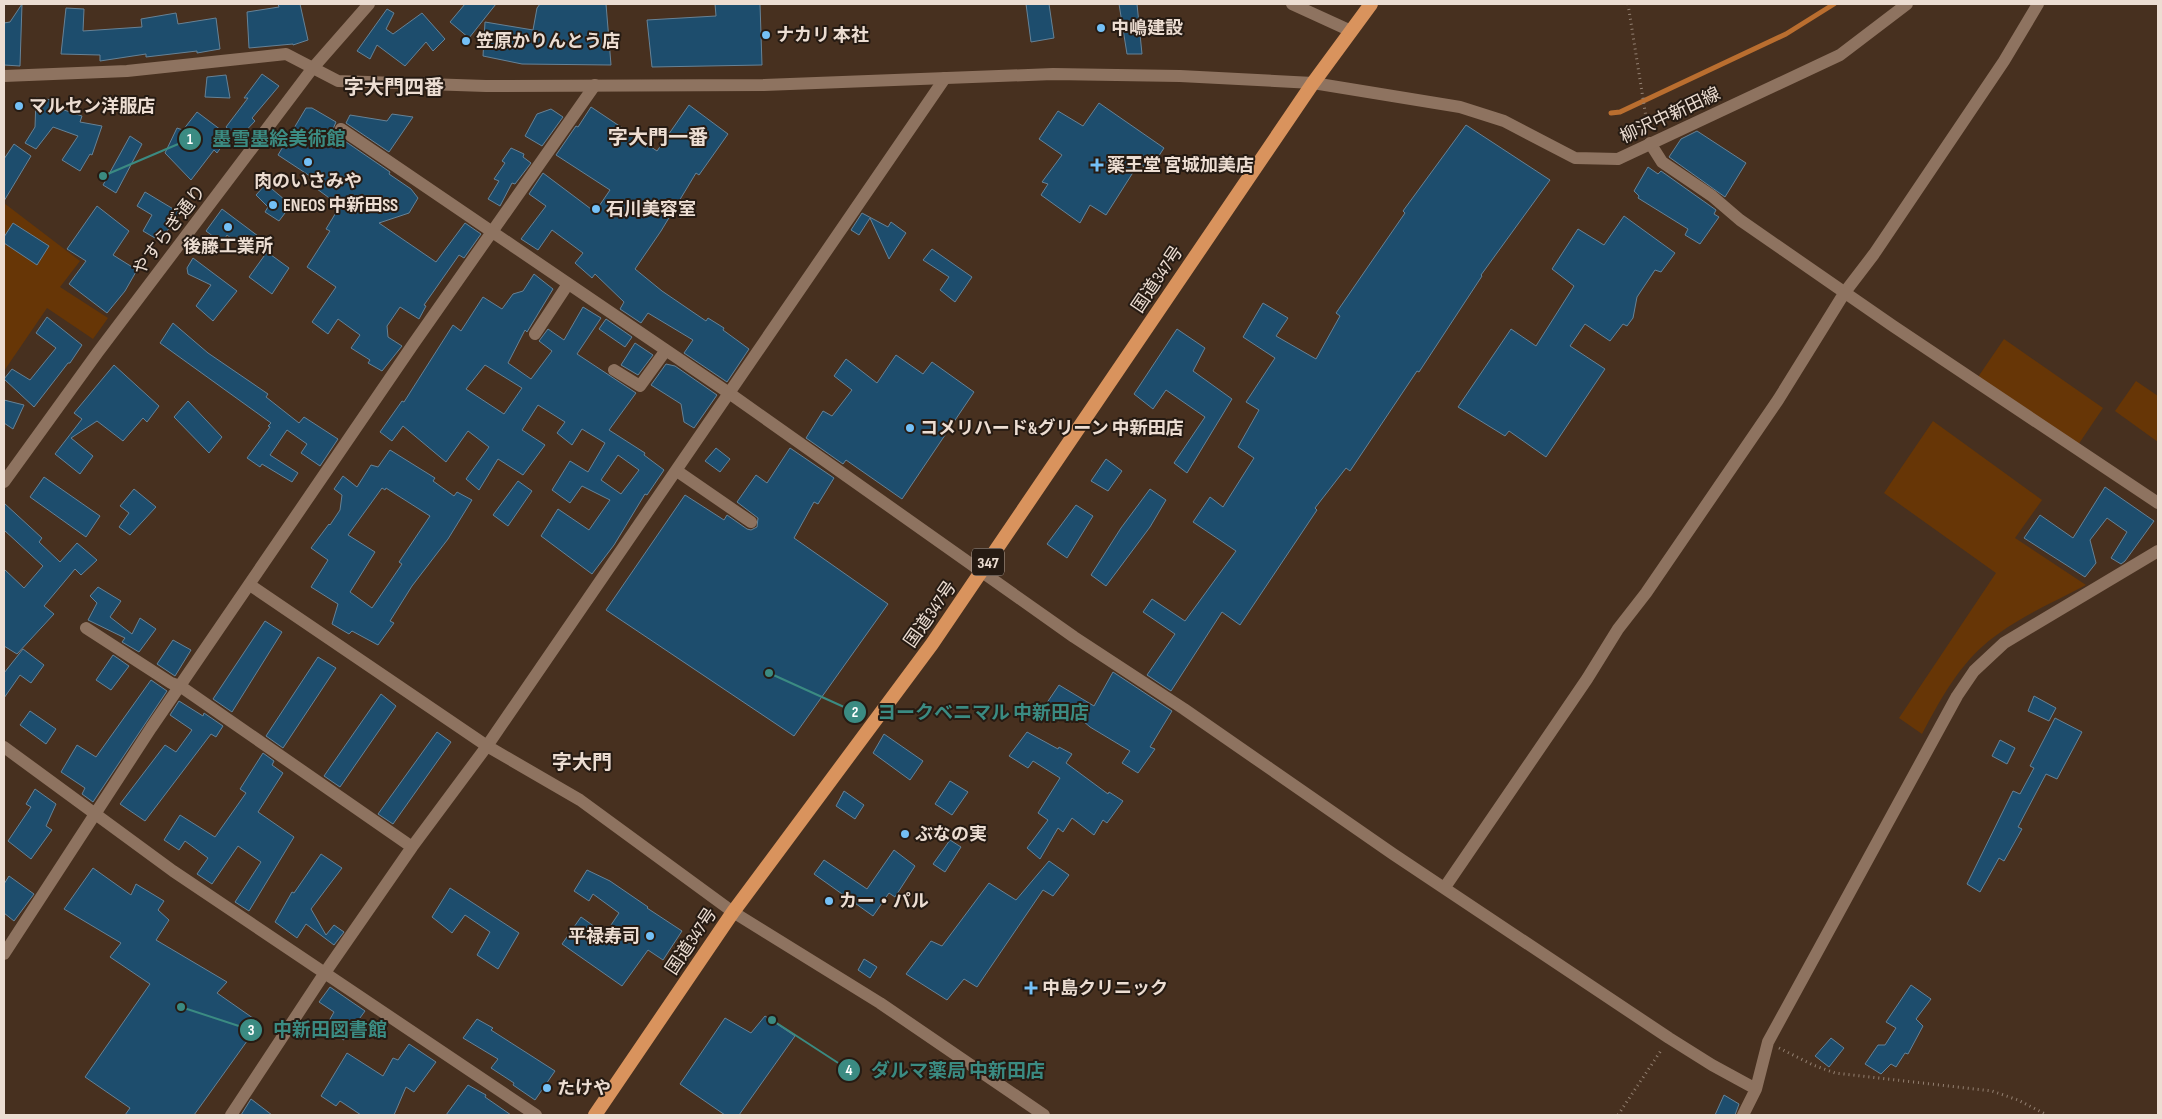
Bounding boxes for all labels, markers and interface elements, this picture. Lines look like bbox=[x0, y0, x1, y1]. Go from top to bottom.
place label: 中嶋建設 bbox=[1111, 18, 1183, 39]
marker: 中嶋建設 bbox=[1095, 22, 1107, 34]
place label: ナカリ 本社 bbox=[776, 25, 869, 46]
marker: ナカリ 本社 bbox=[760, 29, 772, 41]
place label: 笠原かりんとう店 bbox=[476, 31, 620, 52]
marker: 笠原かりんとう店 bbox=[460, 35, 472, 47]
district label: 字大門四番 bbox=[344, 76, 444, 100]
street label: 柳沢中新田線 bbox=[1617, 83, 1724, 148]
place label: マルセン洋服店 bbox=[29, 96, 155, 117]
marker: マルセン洋服店 bbox=[13, 100, 25, 112]
callout: 墨雪墨絵美術館 bbox=[177, 122, 355, 156]
district label: 字大門一番 bbox=[608, 126, 708, 150]
text: 墨雪墨絵美術館 bbox=[212, 128, 346, 151]
text: 1 bbox=[187, 130, 193, 149]
place label: 薬王堂 宮城加美店 bbox=[1107, 155, 1254, 176]
marker: 肉のいさみや bbox=[302, 156, 314, 168]
marker: 薬王堂 宮城加美店 bbox=[1091, 159, 1103, 171]
place label: 肉のいさみや bbox=[254, 171, 362, 192]
street label: やすらぎ通り bbox=[129, 181, 210, 280]
place label: ENEOS 中新田SS bbox=[283, 195, 398, 216]
marker: ENEOS 中新田SS bbox=[267, 199, 279, 211]
place label: 石川美容室 bbox=[606, 199, 696, 220]
marker: 石川美容室 bbox=[590, 203, 602, 215]
marker: 後藤工業所 bbox=[222, 221, 234, 233]
place label: 後藤工業所 bbox=[183, 236, 273, 257]
street label: 国道347号 bbox=[1127, 242, 1187, 317]
place label: コメリハード&グリーン 中新田店 bbox=[920, 418, 1183, 439]
marker: コメリハード&グリーン 中新田店 bbox=[904, 422, 916, 434]
road number: 347 bbox=[972, 548, 1004, 576]
street label: 国道347号 bbox=[900, 577, 961, 652]
callout: ヨークベニマル 中新田店 bbox=[842, 695, 1099, 729]
text: ヨークベニマル 中新田店 bbox=[877, 702, 1089, 725]
text: 2 bbox=[852, 703, 858, 722]
district label: 字大門 bbox=[552, 751, 612, 775]
place label: ぶなの実 bbox=[915, 824, 987, 845]
marker: ぶなの実 bbox=[899, 828, 911, 840]
place label: カー・パル bbox=[839, 891, 929, 912]
marker: カー・パル bbox=[823, 895, 835, 907]
street label: 国道347号 bbox=[661, 904, 721, 979]
place label: 平禄寿司 bbox=[568, 926, 640, 947]
marker: 平禄寿司 bbox=[644, 930, 656, 942]
place label: 中島クリニック bbox=[1042, 978, 1168, 999]
marker: 中島クリニック bbox=[1024, 981, 1038, 995]
callout: 中新田図書館 bbox=[238, 1013, 397, 1047]
text: 中新田図書館 bbox=[273, 1019, 387, 1042]
text: 3 bbox=[248, 1021, 255, 1040]
callout: ダルマ薬局 中新田店 bbox=[836, 1053, 1055, 1087]
text: ダルマ薬局 中新田店 bbox=[871, 1060, 1045, 1083]
text: 4 bbox=[846, 1061, 853, 1080]
place label: たけや bbox=[557, 1078, 611, 1099]
marker: たけや bbox=[541, 1082, 553, 1094]

